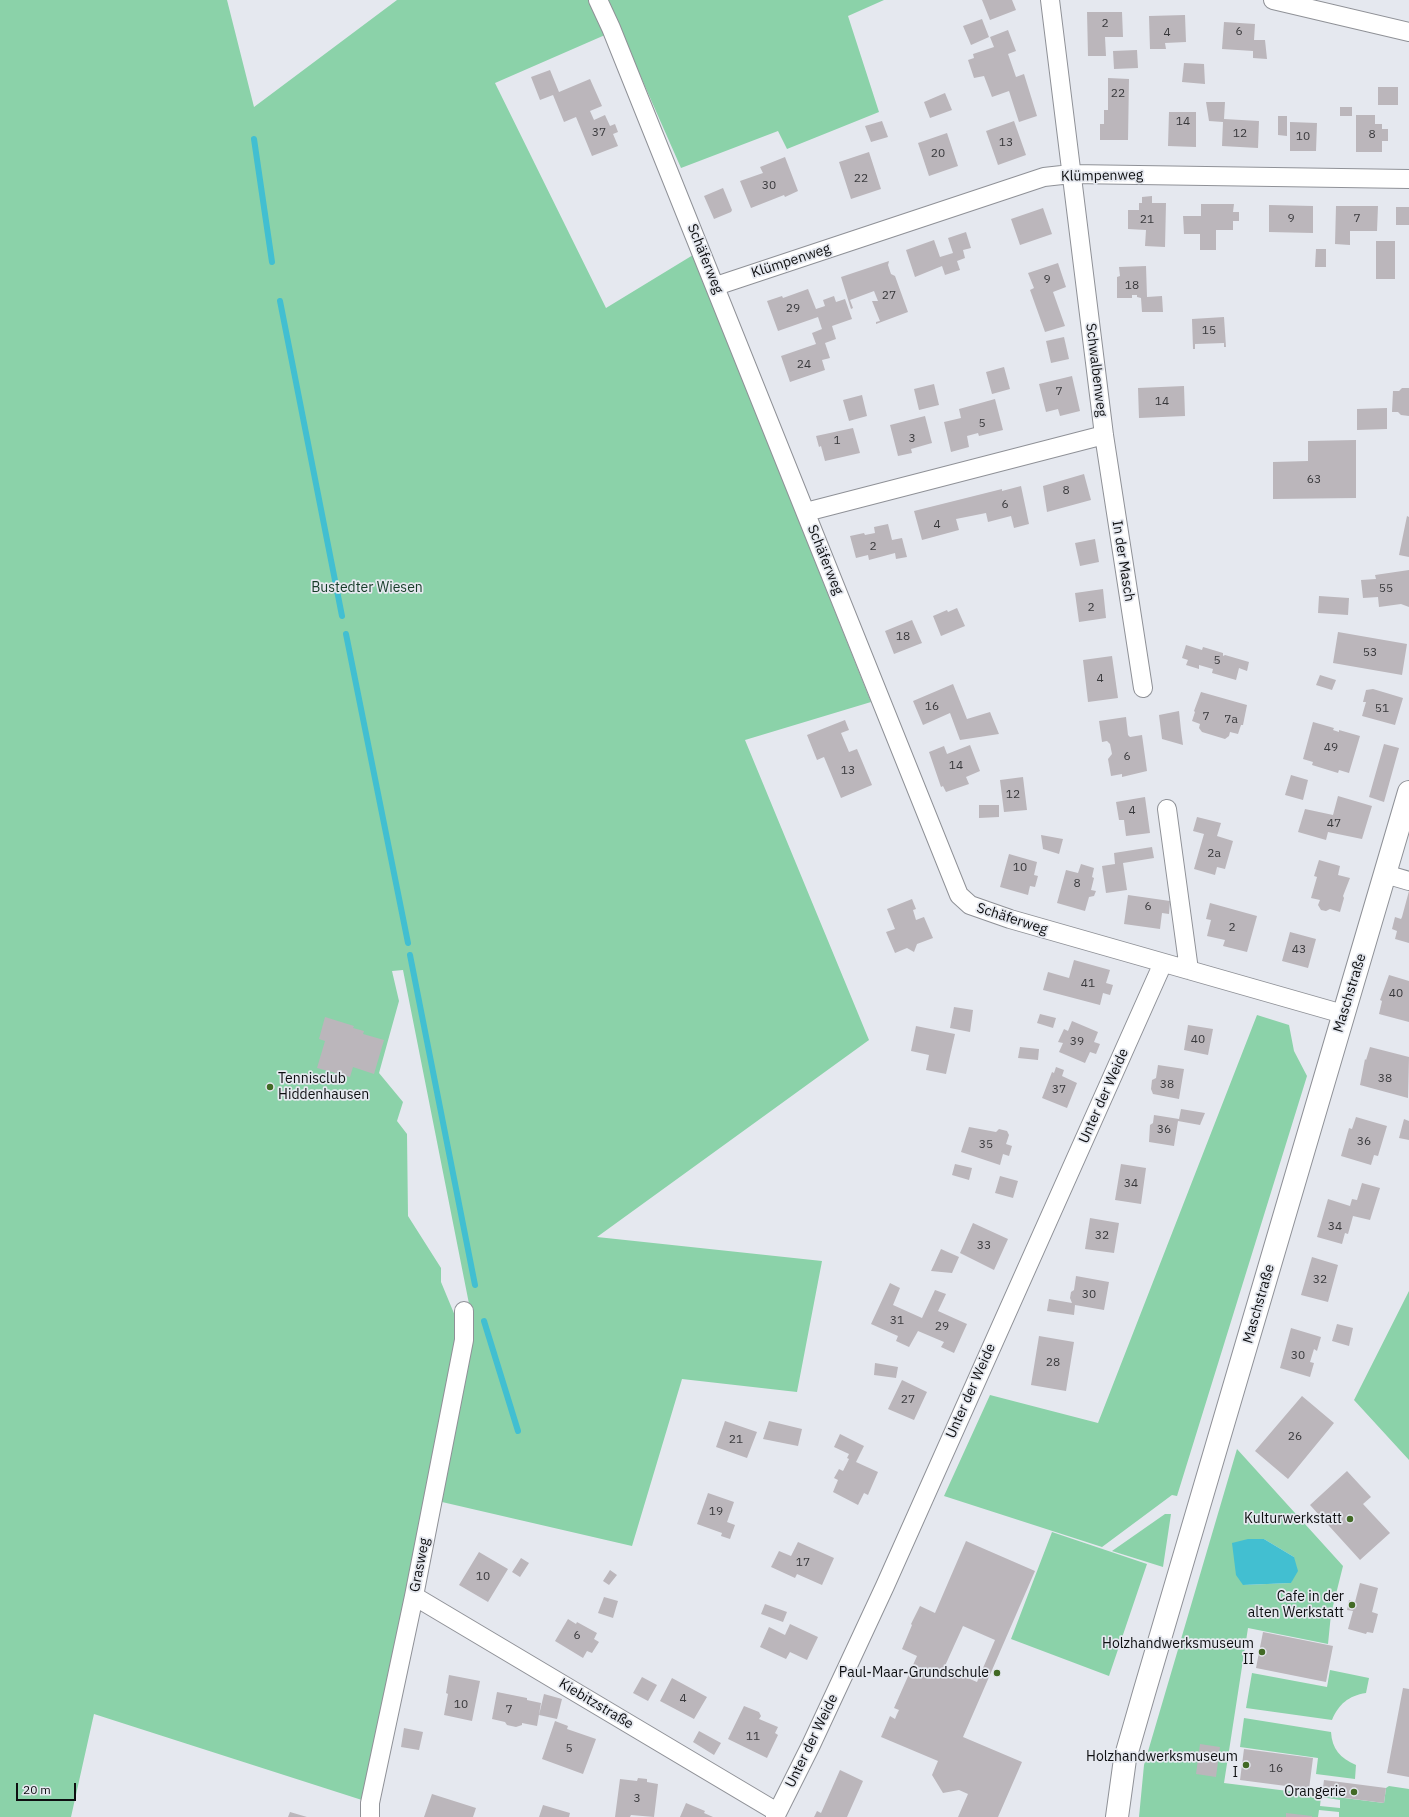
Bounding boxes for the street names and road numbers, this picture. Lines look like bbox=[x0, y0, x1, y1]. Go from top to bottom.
street label: Klümpenweg bbox=[1061, 167, 1143, 185]
street label: Schäferweg bbox=[683, 222, 727, 296]
street label: Klümpenweg bbox=[749, 240, 833, 282]
street label: Schwalbenweg bbox=[1082, 322, 1110, 418]
street label: In der Masch bbox=[1108, 519, 1138, 603]
street label: Schäferweg bbox=[803, 523, 847, 597]
street label: Schäferweg bbox=[974, 900, 1050, 938]
street label: Maschstraße bbox=[1330, 952, 1370, 1034]
street label: Unter der Weide bbox=[1076, 1046, 1132, 1146]
street label: Maschstraße bbox=[1240, 1263, 1278, 1345]
street label: Unter der Weide bbox=[943, 1341, 999, 1441]
street label: Grasweg bbox=[407, 1537, 433, 1593]
street label: Kiebitzstraße bbox=[556, 1675, 636, 1733]
street label: Unter der Weide bbox=[782, 1692, 842, 1790]

